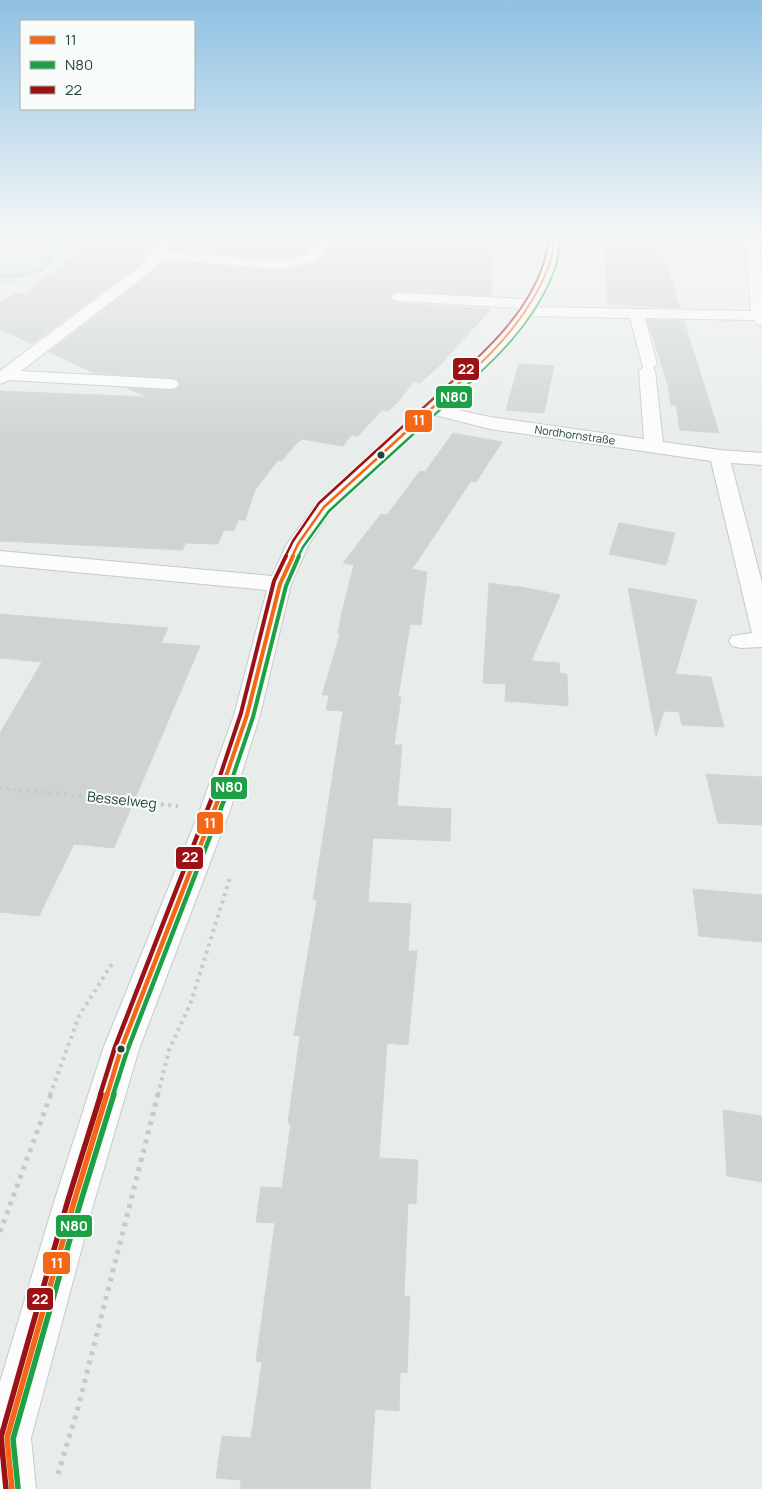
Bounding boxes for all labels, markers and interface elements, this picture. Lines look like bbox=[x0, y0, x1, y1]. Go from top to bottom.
legend bbox=[20, 20, 195, 110]
text: 11 bbox=[65, 29, 77, 50]
text: N80 bbox=[65, 54, 93, 75]
text: 22 bbox=[65, 79, 82, 100]
line badge: 22 bbox=[452, 357, 480, 381]
text: 22 bbox=[458, 359, 474, 378]
line badge: N80 bbox=[435, 385, 473, 409]
text: N80 bbox=[440, 387, 468, 406]
line badge: 11 bbox=[404, 409, 433, 433]
text: 11 bbox=[413, 410, 425, 429]
street label: Nordhornstraße bbox=[534, 421, 617, 448]
unlabelled marker bbox=[376, 450, 386, 460]
line badge: N80 bbox=[210, 776, 248, 800]
text: N80 bbox=[215, 777, 243, 796]
street label: Besselweg bbox=[86, 786, 158, 813]
line badge: 11 bbox=[196, 811, 224, 835]
text: 11 bbox=[204, 813, 216, 832]
line badge: 22 bbox=[175, 846, 204, 870]
text: 22 bbox=[182, 847, 198, 866]
unlabelled marker bbox=[116, 1044, 126, 1054]
line badge: N80 bbox=[55, 1214, 93, 1238]
text: N80 bbox=[60, 1216, 88, 1235]
line badge: 11 bbox=[42, 1251, 71, 1275]
text: 11 bbox=[51, 1253, 63, 1272]
line badge: 22 bbox=[26, 1287, 54, 1311]
text: 22 bbox=[32, 1289, 48, 1308]

